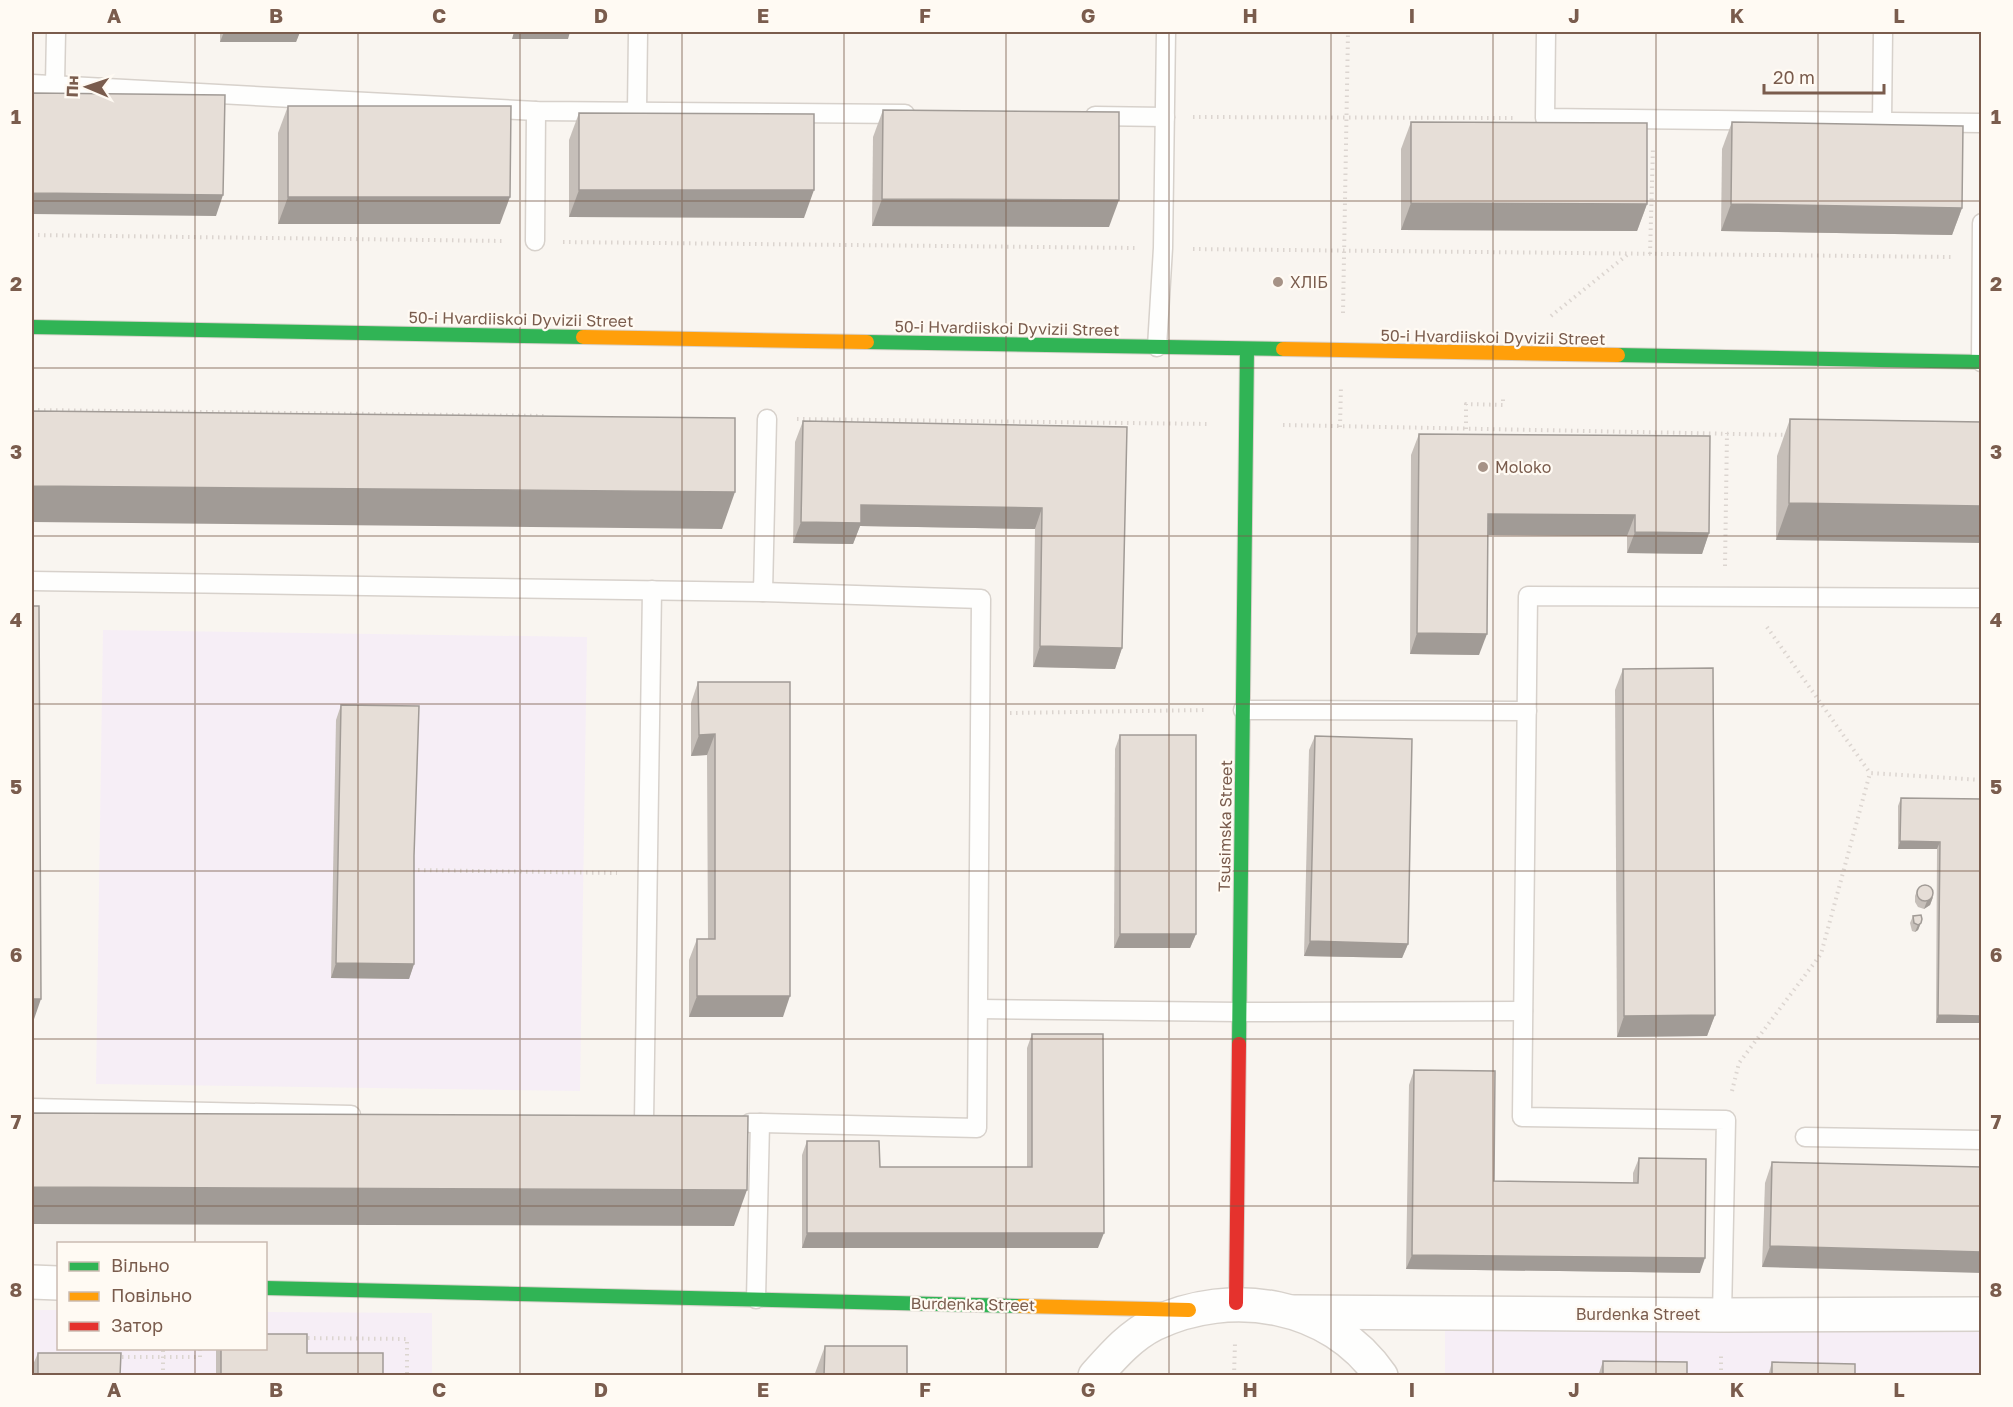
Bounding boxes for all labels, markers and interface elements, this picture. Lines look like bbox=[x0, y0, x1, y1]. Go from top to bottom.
text: A bbox=[107, 3, 121, 27]
text: B bbox=[269, 3, 283, 27]
text: C bbox=[432, 3, 446, 27]
text: D bbox=[594, 3, 608, 27]
text: E bbox=[757, 3, 769, 27]
text: F bbox=[919, 3, 931, 27]
text: G bbox=[1081, 3, 1095, 27]
text: H bbox=[1242, 3, 1258, 27]
text: I bbox=[1409, 3, 1415, 27]
text: J bbox=[1568, 3, 1580, 27]
text: K bbox=[1730, 3, 1745, 27]
text: L bbox=[1893, 3, 1905, 27]
north arrow bbox=[57, 57, 117, 117]
scale bar bbox=[1764, 57, 1884, 95]
text: 20 m bbox=[1773, 66, 1815, 88]
text: Пн bbox=[62, 75, 82, 98]
text: 1 bbox=[11, 104, 21, 128]
text: 1 bbox=[1991, 104, 2001, 128]
text: 2 bbox=[10, 271, 22, 295]
text: 2 bbox=[1990, 271, 2002, 295]
place label: ХЛІБ bbox=[1290, 272, 1328, 292]
marker: ХЛІБ bbox=[1271, 275, 1285, 289]
street label: 50-i Hvardiiskoi Dyvizii Street bbox=[408, 307, 634, 331]
street label: 50-i Hvardiiskoi Dyvizii Street bbox=[894, 316, 1120, 340]
street label: 50-i Hvardiiskoi Dyvizii Street bbox=[1380, 325, 1606, 349]
text: 3 bbox=[10, 439, 22, 463]
text: 3 bbox=[1990, 439, 2002, 463]
place label: Moloko bbox=[1495, 457, 1551, 477]
marker: Moloko bbox=[1476, 460, 1490, 474]
text: 4 bbox=[10, 607, 22, 631]
text: 4 bbox=[1990, 607, 2002, 631]
street label: Tsusimska Street bbox=[1214, 760, 1236, 892]
text: 5 bbox=[10, 774, 22, 798]
text: 5 bbox=[1990, 774, 2002, 798]
text: 6 bbox=[10, 942, 22, 966]
text: 6 bbox=[1990, 942, 2002, 966]
text: 7 bbox=[11, 1109, 22, 1133]
text: 7 bbox=[1991, 1109, 2002, 1133]
legend bbox=[57, 1242, 267, 1350]
text: Вільно bbox=[111, 1254, 170, 1276]
text: 8 bbox=[10, 1277, 22, 1301]
text: 8 bbox=[1990, 1277, 2002, 1301]
text: Повільно bbox=[111, 1284, 192, 1306]
street label: Burdenka Street bbox=[910, 1293, 1036, 1315]
street label: Burdenka Street bbox=[1576, 1304, 1700, 1324]
text: Затор bbox=[111, 1314, 163, 1336]
text: A bbox=[107, 1377, 121, 1401]
text: B bbox=[269, 1377, 283, 1401]
text: C bbox=[432, 1377, 446, 1401]
text: D bbox=[594, 1377, 608, 1401]
text: E bbox=[757, 1377, 769, 1401]
text: F bbox=[919, 1377, 931, 1401]
text: G bbox=[1081, 1377, 1095, 1401]
text: H bbox=[1242, 1377, 1258, 1401]
text: I bbox=[1409, 1377, 1415, 1401]
text: J bbox=[1568, 1377, 1580, 1401]
text: K bbox=[1730, 1377, 1745, 1401]
text: L bbox=[1893, 1377, 1905, 1401]

